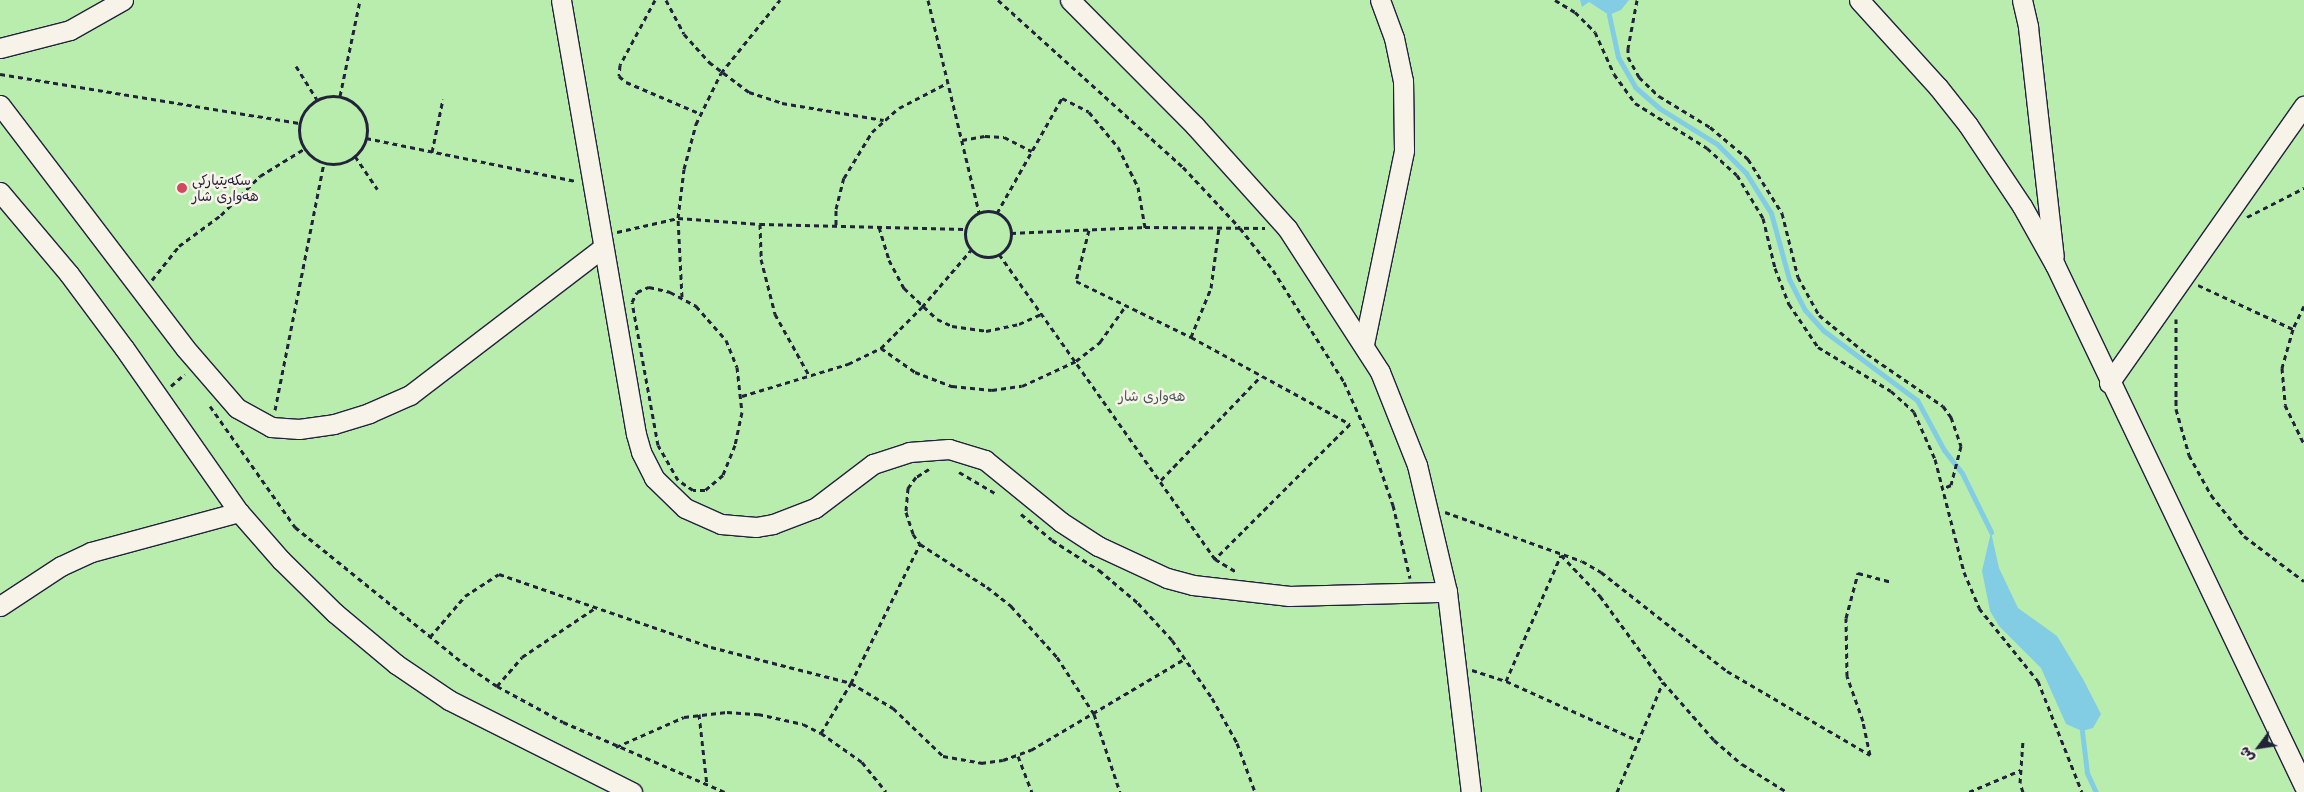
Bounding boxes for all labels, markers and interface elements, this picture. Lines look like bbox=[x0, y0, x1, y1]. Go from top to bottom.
place label: سکەیتپارکی هەواری شار bbox=[192, 172, 259, 204]
marker: سکەیتپارکی هەواری شار bbox=[176, 182, 188, 194]
park label: هەواری شار bbox=[1119, 388, 1185, 404]
north arrow bbox=[2234, 722, 2284, 772]
text: ش bbox=[2234, 743, 2258, 766]

